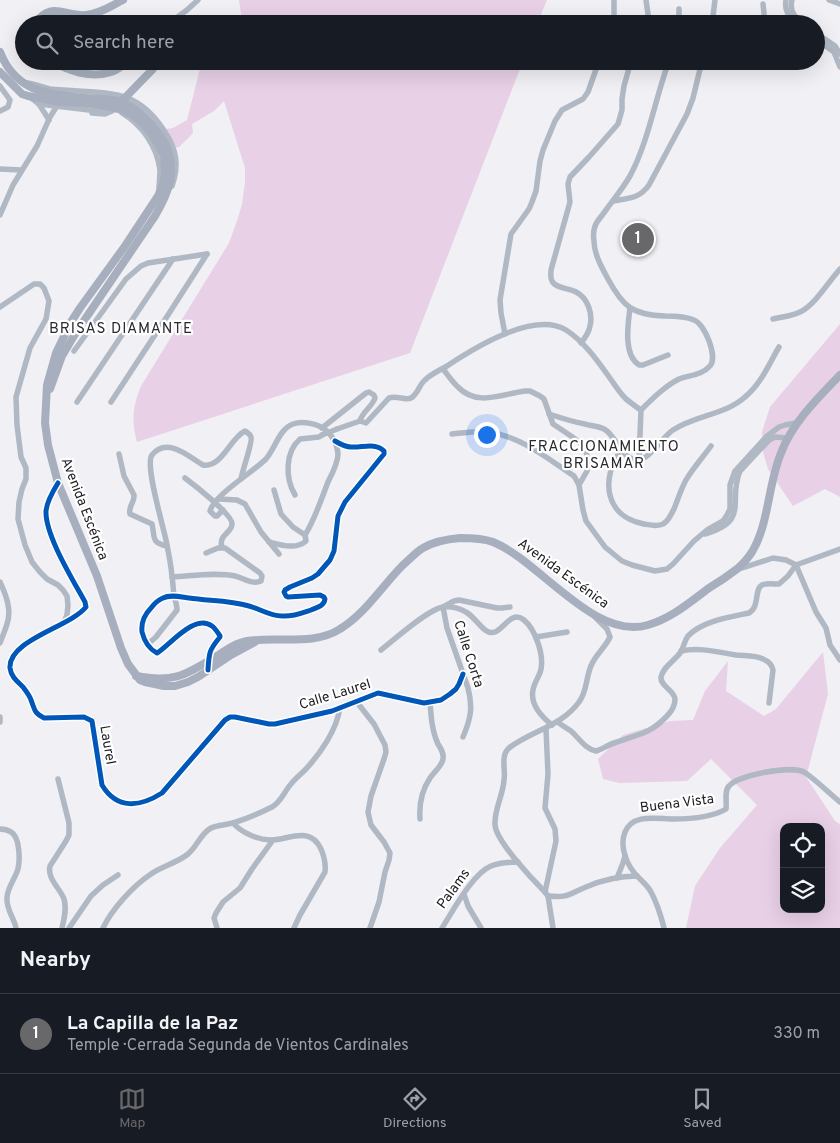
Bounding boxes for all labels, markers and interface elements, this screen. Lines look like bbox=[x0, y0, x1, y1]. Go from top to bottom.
search box bbox=[15, 15, 825, 70]
icon: search bbox=[33, 29, 61, 57]
text: Search here bbox=[73, 31, 175, 55]
pin: 1 bbox=[622, 220, 654, 258]
district label: BRISAS DIAMANTE bbox=[49, 320, 193, 339]
your location bbox=[474, 422, 500, 448]
district label: FRACCIONAMIENTO BRISAMAR bbox=[528, 438, 680, 474]
street label: Avenida Escénica bbox=[57, 455, 111, 563]
street label: Avenida Escénica bbox=[514, 535, 612, 613]
street label: Calle Corta bbox=[449, 618, 487, 690]
street label: Calle Laurel bbox=[297, 676, 373, 714]
street label: Laurel bbox=[95, 724, 119, 766]
street label: Buena Vista bbox=[639, 791, 715, 817]
map controls bbox=[780, 823, 825, 913]
button: locate bbox=[780, 823, 825, 868]
street label: Palams bbox=[434, 866, 474, 912]
button: layers bbox=[780, 868, 825, 913]
text: Nearby bbox=[20, 947, 91, 974]
text: La Capilla de la Paz bbox=[67, 1012, 238, 1036]
text: 1 bbox=[33, 1024, 39, 1044]
text: 330 m bbox=[773, 1024, 820, 1044]
text: Temple · Cerrada Segunda de Vientos Cardinales bbox=[67, 1036, 409, 1056]
tab: Map bbox=[118, 1085, 146, 1132]
tab: Directions bbox=[383, 1085, 447, 1132]
tab: Saved bbox=[683, 1085, 722, 1132]

